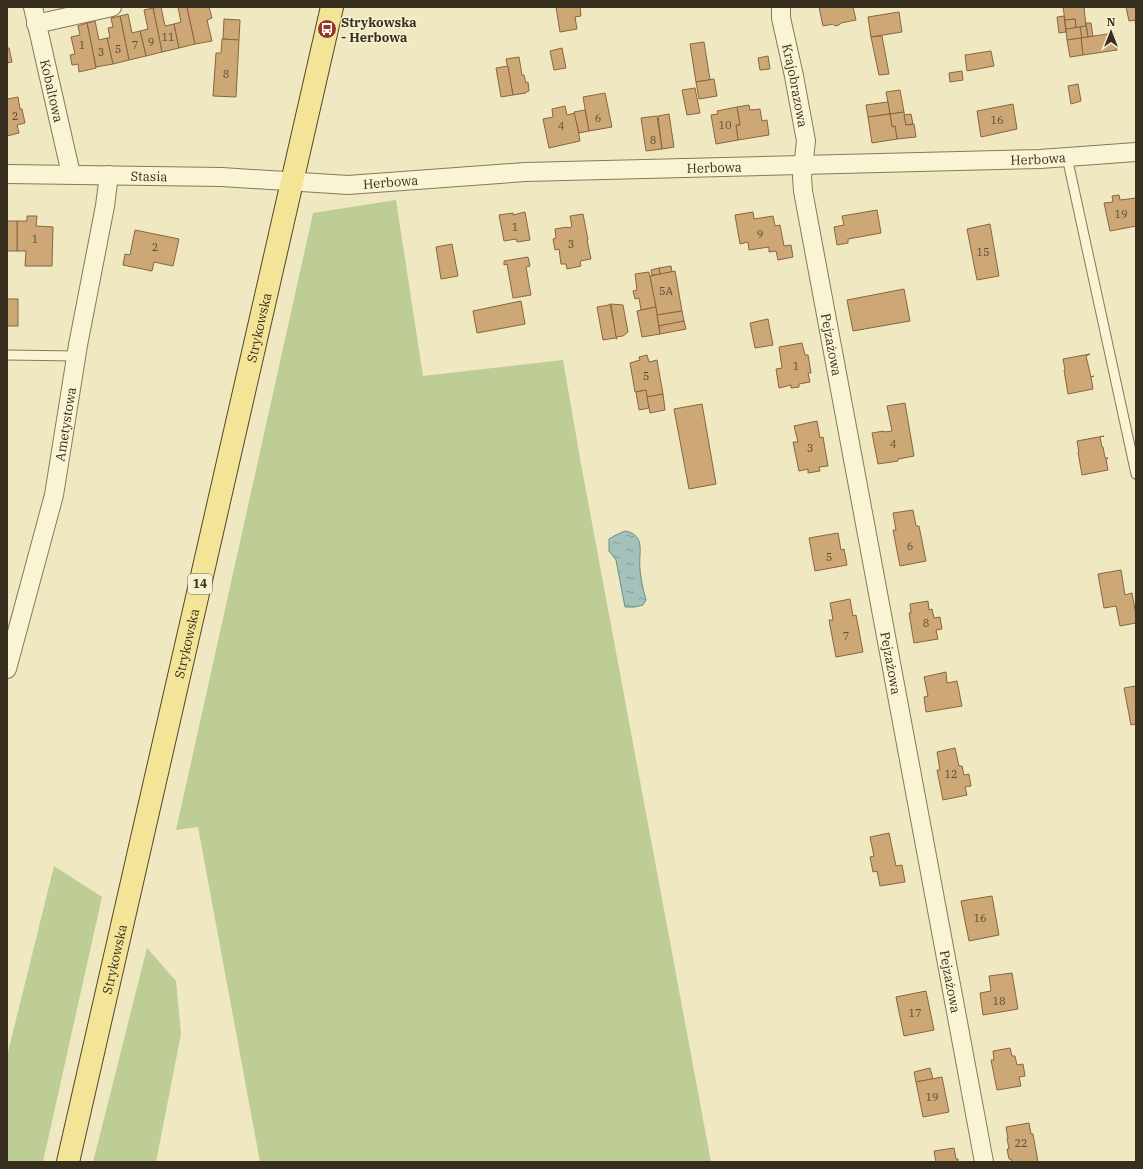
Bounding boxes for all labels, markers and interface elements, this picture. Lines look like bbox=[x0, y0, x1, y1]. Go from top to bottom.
north arrow bbox=[1091, 12, 1131, 52]
place label: Strykowska - Herbowa bbox=[341, 14, 417, 46]
text: N bbox=[1107, 15, 1116, 29]
bus stop icon: Strykowska - Herbowa bbox=[316, 18, 338, 40]
house number: 11 bbox=[161, 30, 175, 44]
house number: 9 bbox=[148, 35, 154, 49]
house number: 1 bbox=[79, 38, 85, 52]
house number: 7 bbox=[132, 38, 138, 52]
house number: 5 bbox=[115, 42, 121, 56]
street label: Krajobrazowa bbox=[778, 42, 811, 129]
house number: 3 bbox=[98, 45, 104, 59]
street label: Kobaltowa bbox=[36, 58, 67, 124]
house number: 8 bbox=[223, 67, 229, 81]
house number: 2 bbox=[12, 109, 18, 123]
house number: 6 bbox=[595, 111, 601, 125]
house number: 16 bbox=[990, 113, 1004, 127]
house number: 10 bbox=[718, 118, 732, 132]
house number: 4 bbox=[558, 119, 565, 133]
house number: 8 bbox=[650, 133, 656, 147]
street label: Herbowa bbox=[1010, 149, 1066, 169]
street label: Herbowa bbox=[686, 159, 742, 177]
street label: Stasia bbox=[130, 168, 168, 185]
street label: Herbowa bbox=[362, 172, 419, 193]
house number: 19 bbox=[1114, 207, 1128, 221]
house number: 1 bbox=[512, 220, 518, 234]
house number: 9 bbox=[757, 227, 763, 241]
house number: 1 bbox=[32, 232, 38, 246]
house number: 3 bbox=[568, 237, 574, 251]
house number: 2 bbox=[152, 240, 158, 254]
house number: 15 bbox=[976, 245, 990, 259]
house number: 5A bbox=[659, 284, 674, 298]
street label: Strykowska bbox=[243, 291, 275, 364]
street label: Pejzażowa bbox=[817, 312, 845, 377]
house number: 1 bbox=[793, 359, 799, 373]
house number: 5 bbox=[643, 369, 649, 383]
street label: Ametystowa bbox=[52, 386, 80, 463]
house number: 4 bbox=[890, 437, 897, 451]
house number: 3 bbox=[807, 441, 813, 455]
house number: 6 bbox=[907, 539, 913, 553]
house number: 5 bbox=[826, 550, 832, 564]
road number: 14 bbox=[188, 574, 212, 594]
street label: Strykowska bbox=[171, 607, 203, 680]
house number: 8 bbox=[923, 616, 929, 630]
house number: 7 bbox=[843, 629, 849, 643]
street label: Pejzażowa bbox=[876, 630, 905, 696]
house number: 12 bbox=[944, 767, 958, 781]
house number: 16 bbox=[973, 911, 987, 925]
street label: Strykowska bbox=[99, 923, 131, 996]
street label: Pejzażowa bbox=[936, 949, 964, 1014]
house number: 18 bbox=[992, 994, 1006, 1008]
house number: 17 bbox=[908, 1006, 922, 1020]
house number: 19 bbox=[925, 1090, 939, 1104]
house number: 22 bbox=[1014, 1136, 1028, 1150]

